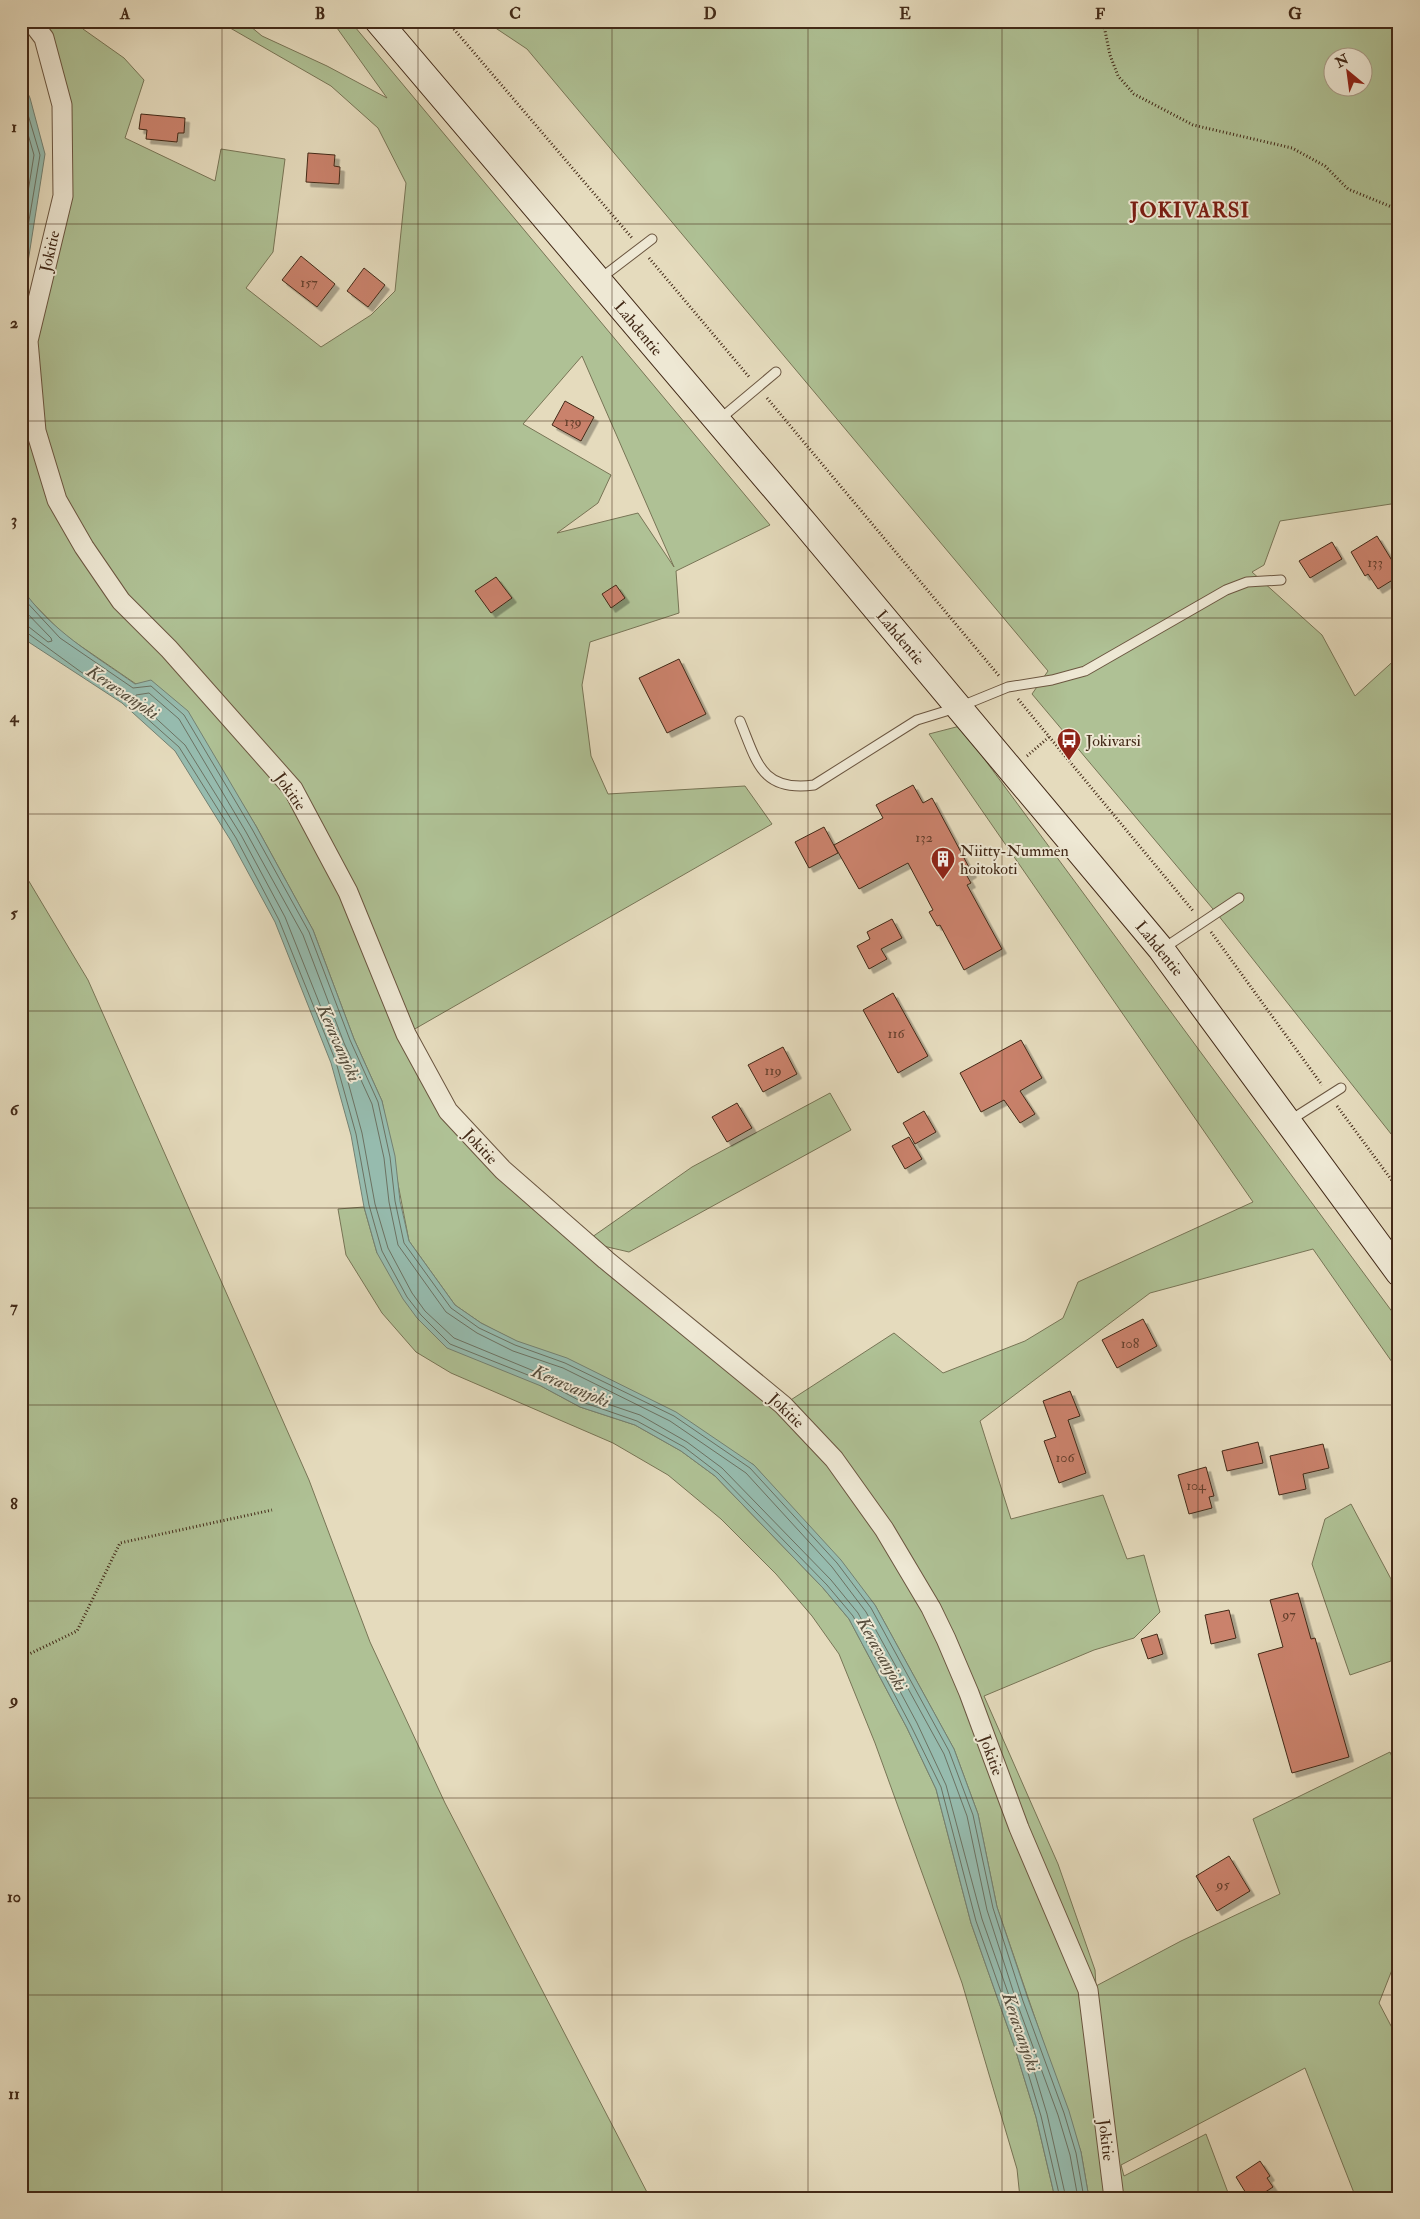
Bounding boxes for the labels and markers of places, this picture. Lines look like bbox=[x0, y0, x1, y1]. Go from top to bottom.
bus stop icon: Jokivarsi bbox=[1056, 727, 1082, 761]
place label: Jokivarsi bbox=[1085, 731, 1141, 752]
place label: Niitty-Nummen hoitokoti bbox=[960, 841, 1069, 879]
building icon: Niitty-Nummen hoitokoti bbox=[930, 846, 956, 880]

